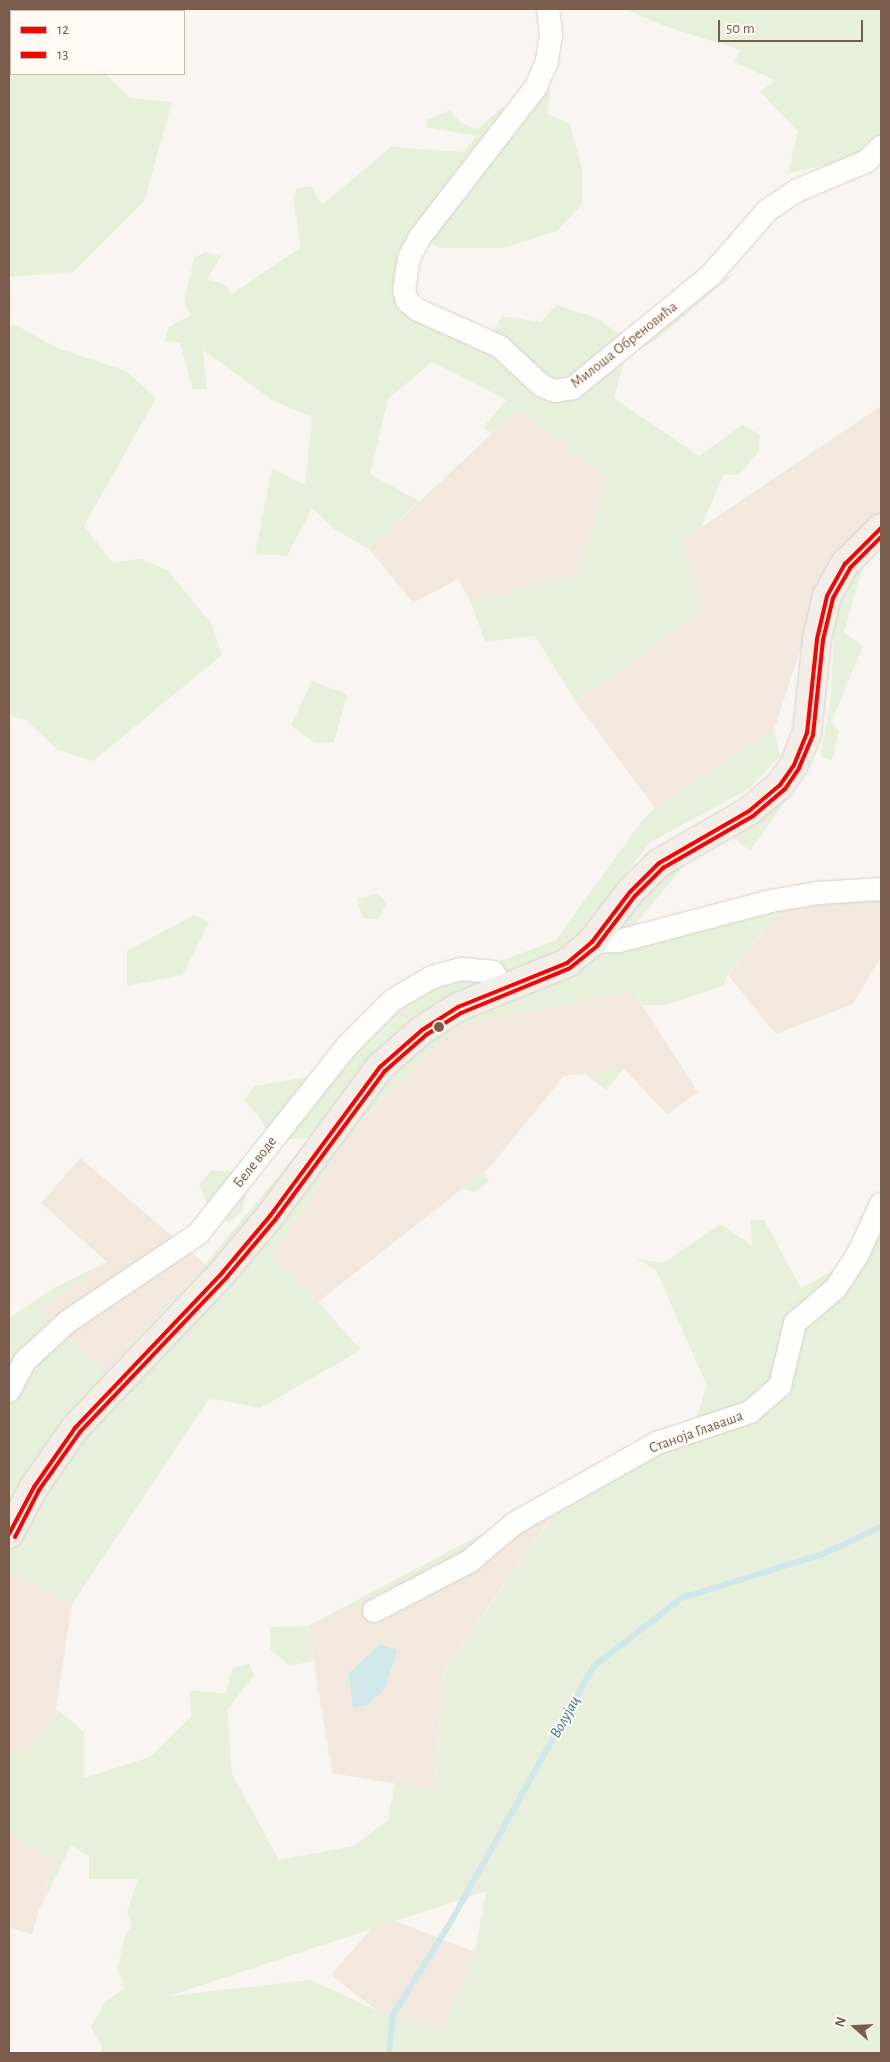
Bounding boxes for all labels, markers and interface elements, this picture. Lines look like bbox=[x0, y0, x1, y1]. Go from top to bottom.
legend bbox=[10, 10, 185, 75]
scale bar bbox=[720, 10, 865, 42]
text: 50 m bbox=[726, 21, 755, 36]
text: 12 bbox=[57, 22, 69, 37]
text: 13 bbox=[57, 47, 68, 62]
street label: Милоша Обреновића bbox=[567, 298, 681, 392]
unlabelled marker bbox=[434, 1022, 444, 1032]
street label: Беле воде bbox=[229, 1133, 281, 1191]
street label: Станоја Главаша bbox=[647, 1407, 745, 1457]
water label: Волујац bbox=[546, 1693, 584, 1741]
north arrow bbox=[830, 2002, 880, 2052]
text: N bbox=[833, 2015, 849, 2029]

